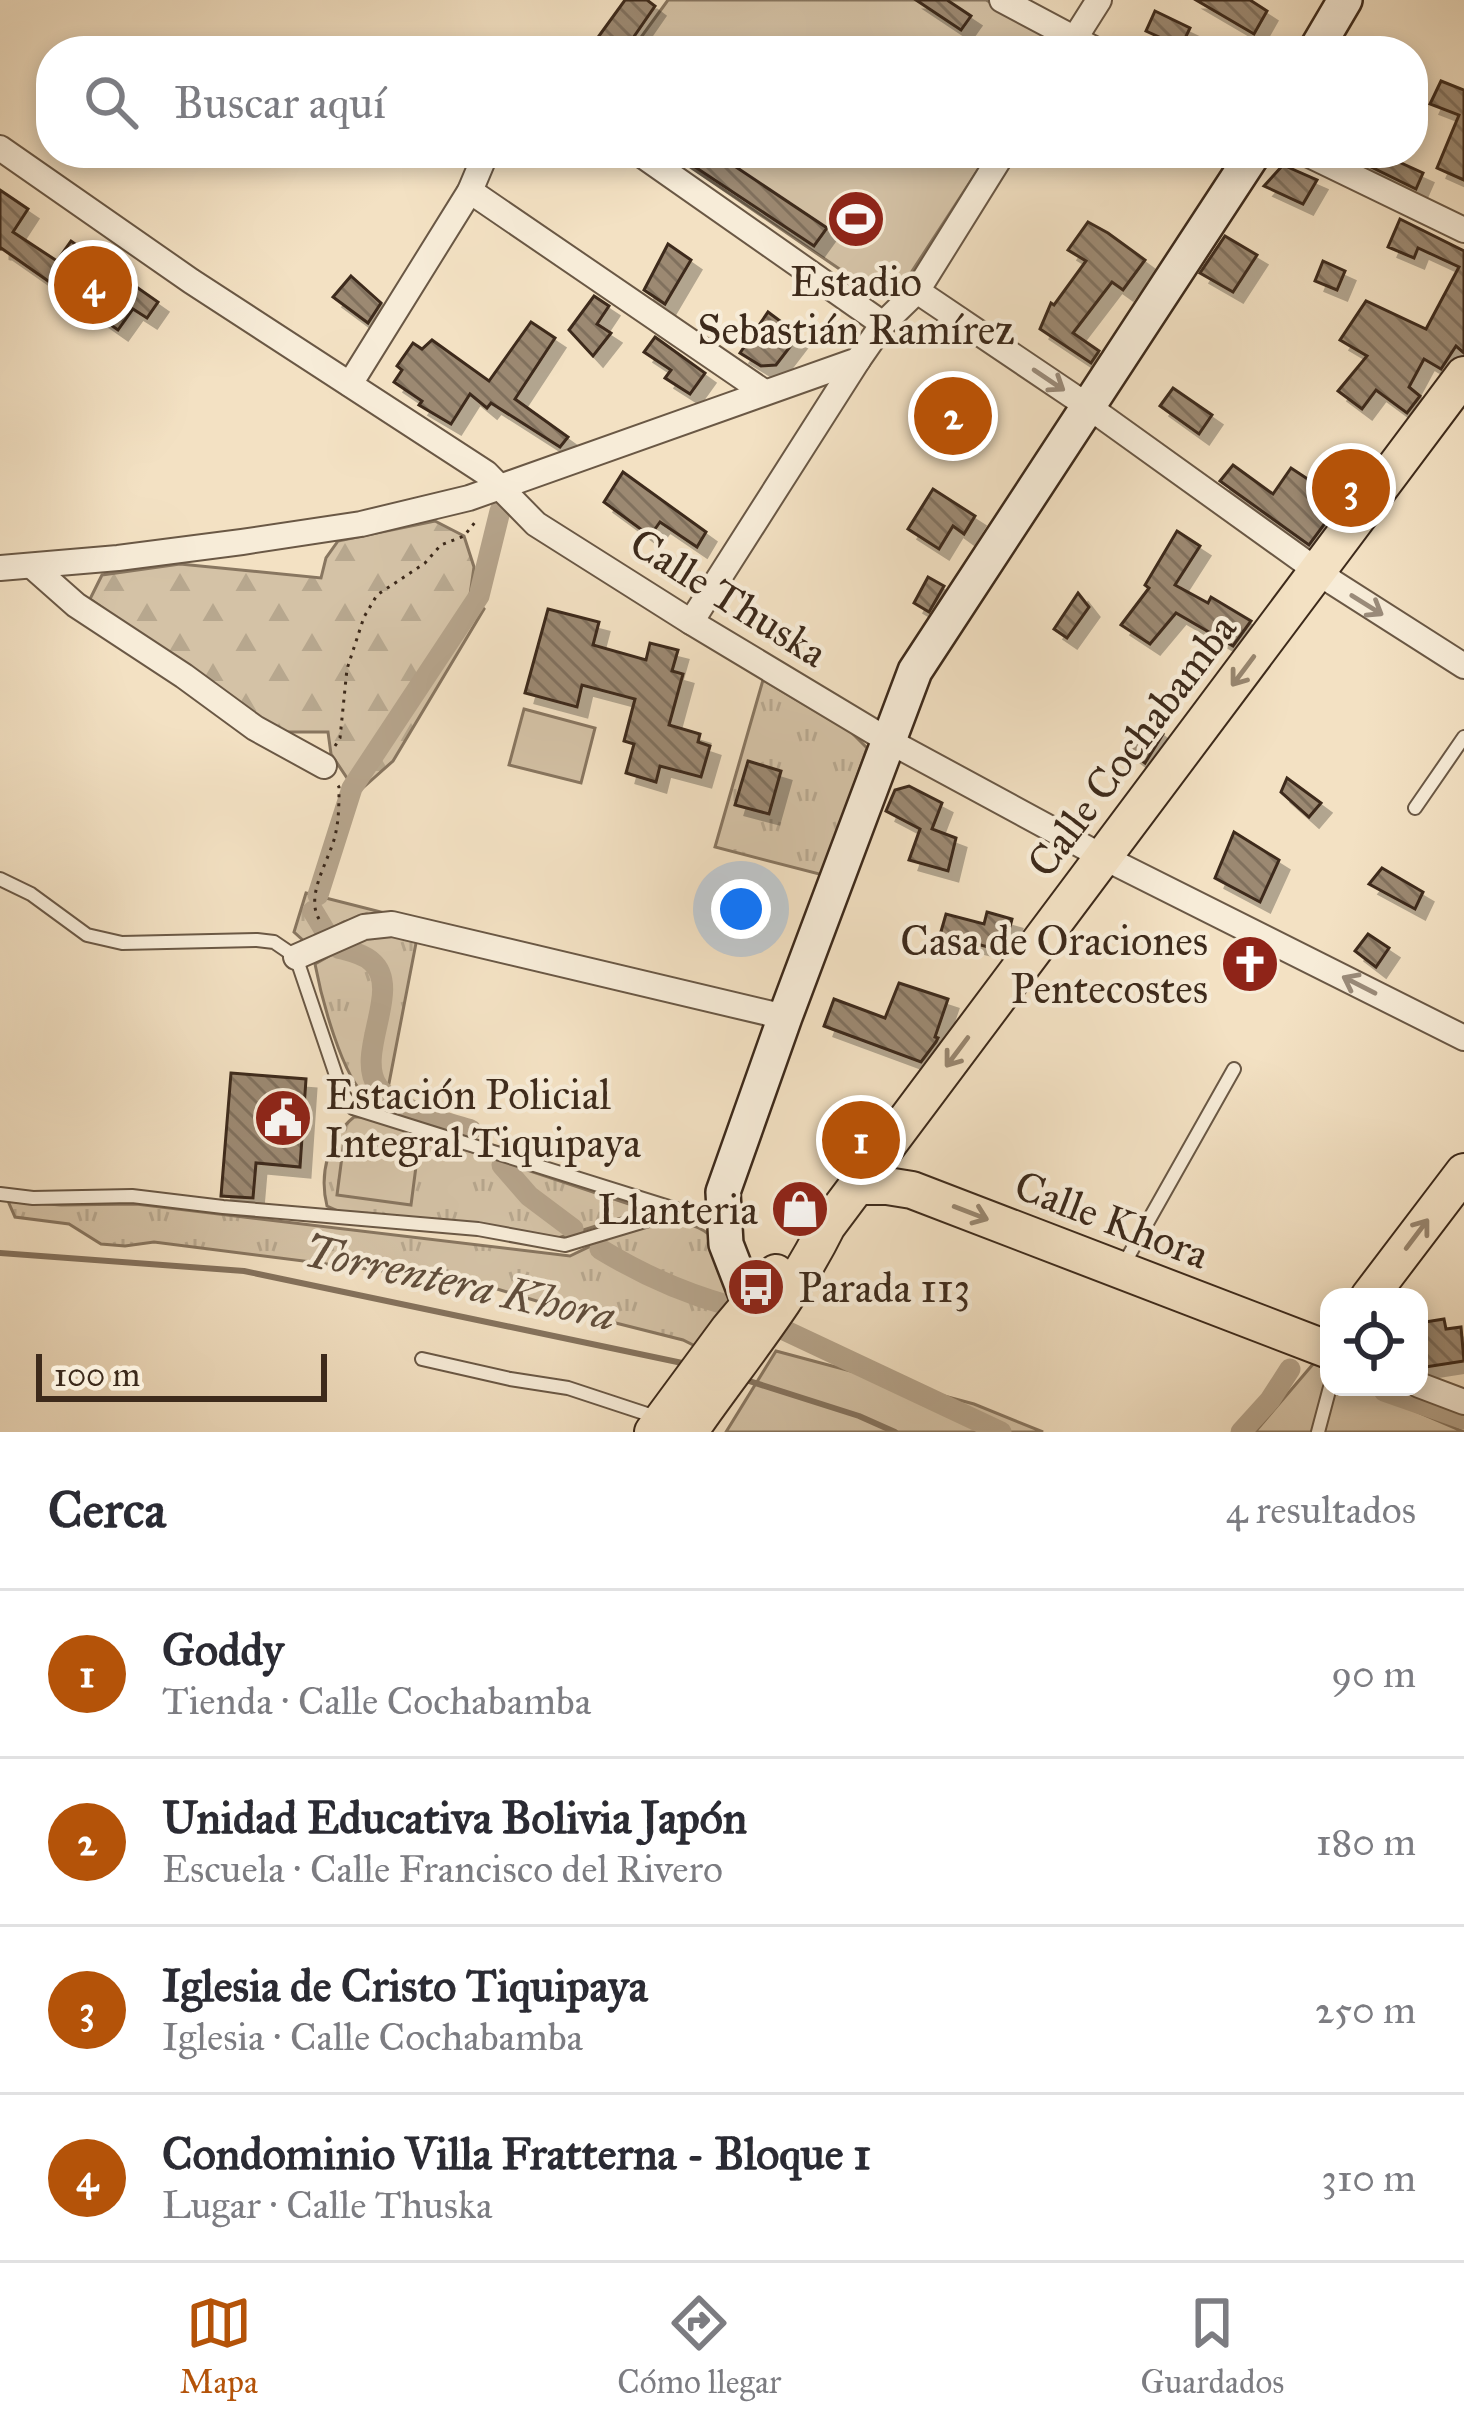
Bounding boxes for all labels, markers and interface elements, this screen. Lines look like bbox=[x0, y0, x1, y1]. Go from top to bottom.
search box bbox=[36, 36, 1428, 168]
icon: search bbox=[78, 69, 144, 135]
text: Buscar aquí bbox=[174, 75, 386, 130]
sports icon: Estadio Sebastián Ramírez bbox=[825, 188, 887, 250]
pin: 4 bbox=[54, 240, 132, 330]
place label: Estadio Sebastián Ramírez bbox=[697, 256, 1015, 356]
one-way arrow bbox=[1031, 367, 1065, 392]
pin: 2 bbox=[914, 371, 992, 461]
pin: 3 bbox=[1312, 443, 1390, 533]
street label: Calle Thuska bbox=[620, 517, 837, 679]
one-way arrow bbox=[1350, 592, 1384, 617]
street label: Calle Cochabamba bbox=[1016, 604, 1248, 887]
one-way arrow bbox=[1231, 654, 1257, 687]
your location bbox=[711, 879, 771, 939]
place label: Casa de Oraciones Pentecostes bbox=[900, 915, 1208, 1015]
church icon: Casa de Oraciones Pentecostes bbox=[1219, 933, 1281, 995]
one-way arrow bbox=[1342, 973, 1378, 996]
one-way arrow bbox=[945, 1035, 971, 1068]
place label: Estación Policial Integral Tiquipaya bbox=[325, 1069, 641, 1169]
public building icon: Estación Policial Integral Tiquipaya bbox=[252, 1087, 314, 1149]
pin: 1 bbox=[822, 1095, 900, 1185]
street label: Calle Khora bbox=[1007, 1159, 1216, 1281]
shop icon: Llanteria bbox=[769, 1178, 831, 1240]
place label: Llanteria bbox=[598, 1184, 758, 1236]
one-way arrow bbox=[952, 1203, 989, 1225]
one-way arrow bbox=[1403, 1219, 1429, 1251]
water label: Torrentera Khora bbox=[299, 1223, 621, 1342]
bus stop icon: Parada 113 bbox=[725, 1256, 787, 1318]
place label: Parada 113 bbox=[798, 1262, 970, 1314]
map controls bbox=[1320, 1288, 1428, 1396]
button: locate bbox=[1320, 1288, 1428, 1396]
scale bar bbox=[36, 1348, 327, 1401]
text: 100 m bbox=[54, 1355, 140, 1395]
text: Cerca bbox=[48, 1479, 166, 1541]
text: 4 resultados bbox=[1226, 1486, 1416, 1534]
text: Goddy bbox=[162, 1622, 284, 1677]
text: 1 bbox=[79, 1650, 95, 1698]
text: 90 m bbox=[1331, 1650, 1416, 1698]
text: Tienda · Calle Cochabamba bbox=[162, 1677, 591, 1725]
text: Unidad Educativa Bolivia Japón bbox=[162, 1790, 747, 1845]
text: 2 bbox=[77, 1818, 97, 1866]
text: 180 m bbox=[1316, 1818, 1416, 1866]
text: Escuela · Calle Francisco del Rivero bbox=[162, 1845, 723, 1893]
text: Iglesia de Cristo Tiquipaya bbox=[162, 1958, 648, 2013]
text: 3 bbox=[79, 1986, 95, 2034]
text: 250 m bbox=[1315, 1986, 1416, 2034]
text: Iglesia · Calle Cochabamba bbox=[162, 2013, 583, 2061]
text: Condominio Villa Fratterna - Bloque 1 bbox=[162, 2126, 871, 2181]
text: 4 bbox=[76, 2154, 98, 2202]
text: 310 m bbox=[1321, 2154, 1416, 2202]
text: Lugar · Calle Thuska bbox=[162, 2181, 493, 2229]
tab: Mapa bbox=[180, 2290, 258, 2402]
tab: Cómo llegar bbox=[617, 2290, 781, 2402]
tab: Guardados bbox=[1141, 2290, 1284, 2402]

